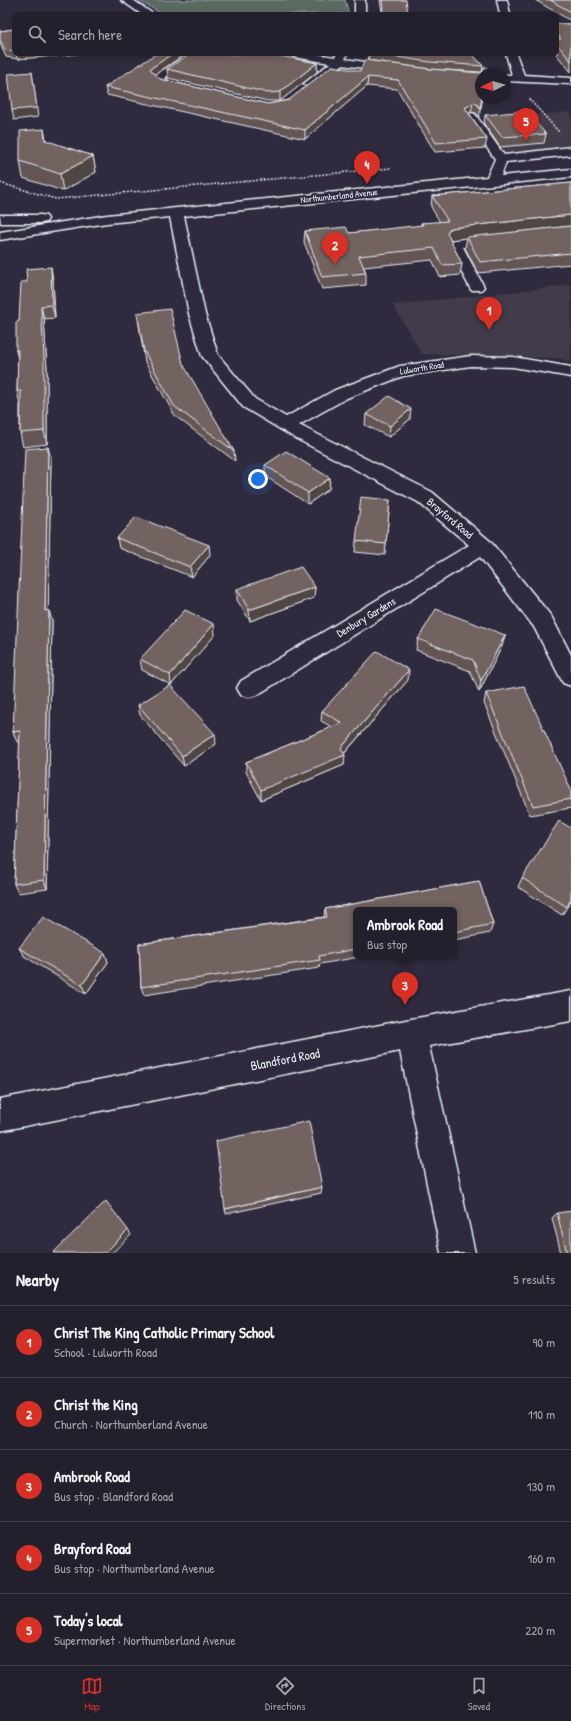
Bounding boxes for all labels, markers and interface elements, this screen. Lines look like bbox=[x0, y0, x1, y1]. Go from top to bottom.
search box bbox=[12, 12, 559, 56]
icon: search bbox=[26, 23, 48, 45]
text: Search here bbox=[58, 24, 122, 45]
north arrow bbox=[475, 68, 511, 104]
pin: 5 bbox=[513, 108, 539, 141]
pin: 4 bbox=[354, 151, 380, 184]
street label: Northumberland Avenue bbox=[300, 186, 379, 206]
pin: 2 bbox=[322, 232, 348, 265]
pin: 1 bbox=[476, 297, 502, 330]
street label: Lulworth Road bbox=[399, 359, 445, 377]
your location bbox=[248, 469, 268, 489]
street label: Brayford Road bbox=[424, 495, 477, 542]
street label: Denbury Gardens bbox=[334, 594, 398, 640]
popup bbox=[353, 907, 457, 959]
text: Ambrook Road bbox=[367, 914, 443, 935]
text: Bus stop bbox=[367, 935, 407, 953]
pin: 3 bbox=[392, 972, 418, 1005]
street label: Blandford Road bbox=[249, 1043, 321, 1075]
text: Nearby bbox=[16, 1268, 59, 1291]
text: 5 results bbox=[513, 1270, 555, 1288]
text: Christ The King Catholic Primary School bbox=[54, 1322, 274, 1343]
text: 1 bbox=[27, 1333, 31, 1351]
text: 90 m bbox=[533, 1333, 555, 1351]
text: School · Lulworth Road bbox=[54, 1343, 157, 1361]
text: Christ the King bbox=[54, 1394, 138, 1415]
text: 2 bbox=[26, 1405, 32, 1423]
text: 110 m bbox=[528, 1405, 555, 1423]
text: Church · Northumberland Avenue bbox=[54, 1415, 208, 1433]
text: Ambrook Road bbox=[54, 1466, 130, 1487]
text: 3 bbox=[26, 1477, 32, 1495]
text: 130 m bbox=[527, 1477, 555, 1495]
text: Bus stop · Blandford Road bbox=[54, 1487, 173, 1505]
text: Brayford Road bbox=[54, 1538, 131, 1559]
text: 4 bbox=[27, 1549, 31, 1567]
text: 160 m bbox=[527, 1549, 555, 1567]
text: Bus stop · Northumberland Avenue bbox=[54, 1559, 215, 1577]
text: Today's local bbox=[54, 1610, 123, 1631]
text: 5 bbox=[26, 1621, 32, 1639]
text: 220 m bbox=[525, 1621, 555, 1639]
text: Supermarket · Northumberland Avenue bbox=[54, 1631, 236, 1649]
tab: Map bbox=[81, 1675, 103, 1713]
tab: Directions bbox=[265, 1675, 306, 1713]
tab: Saved bbox=[468, 1675, 490, 1713]

